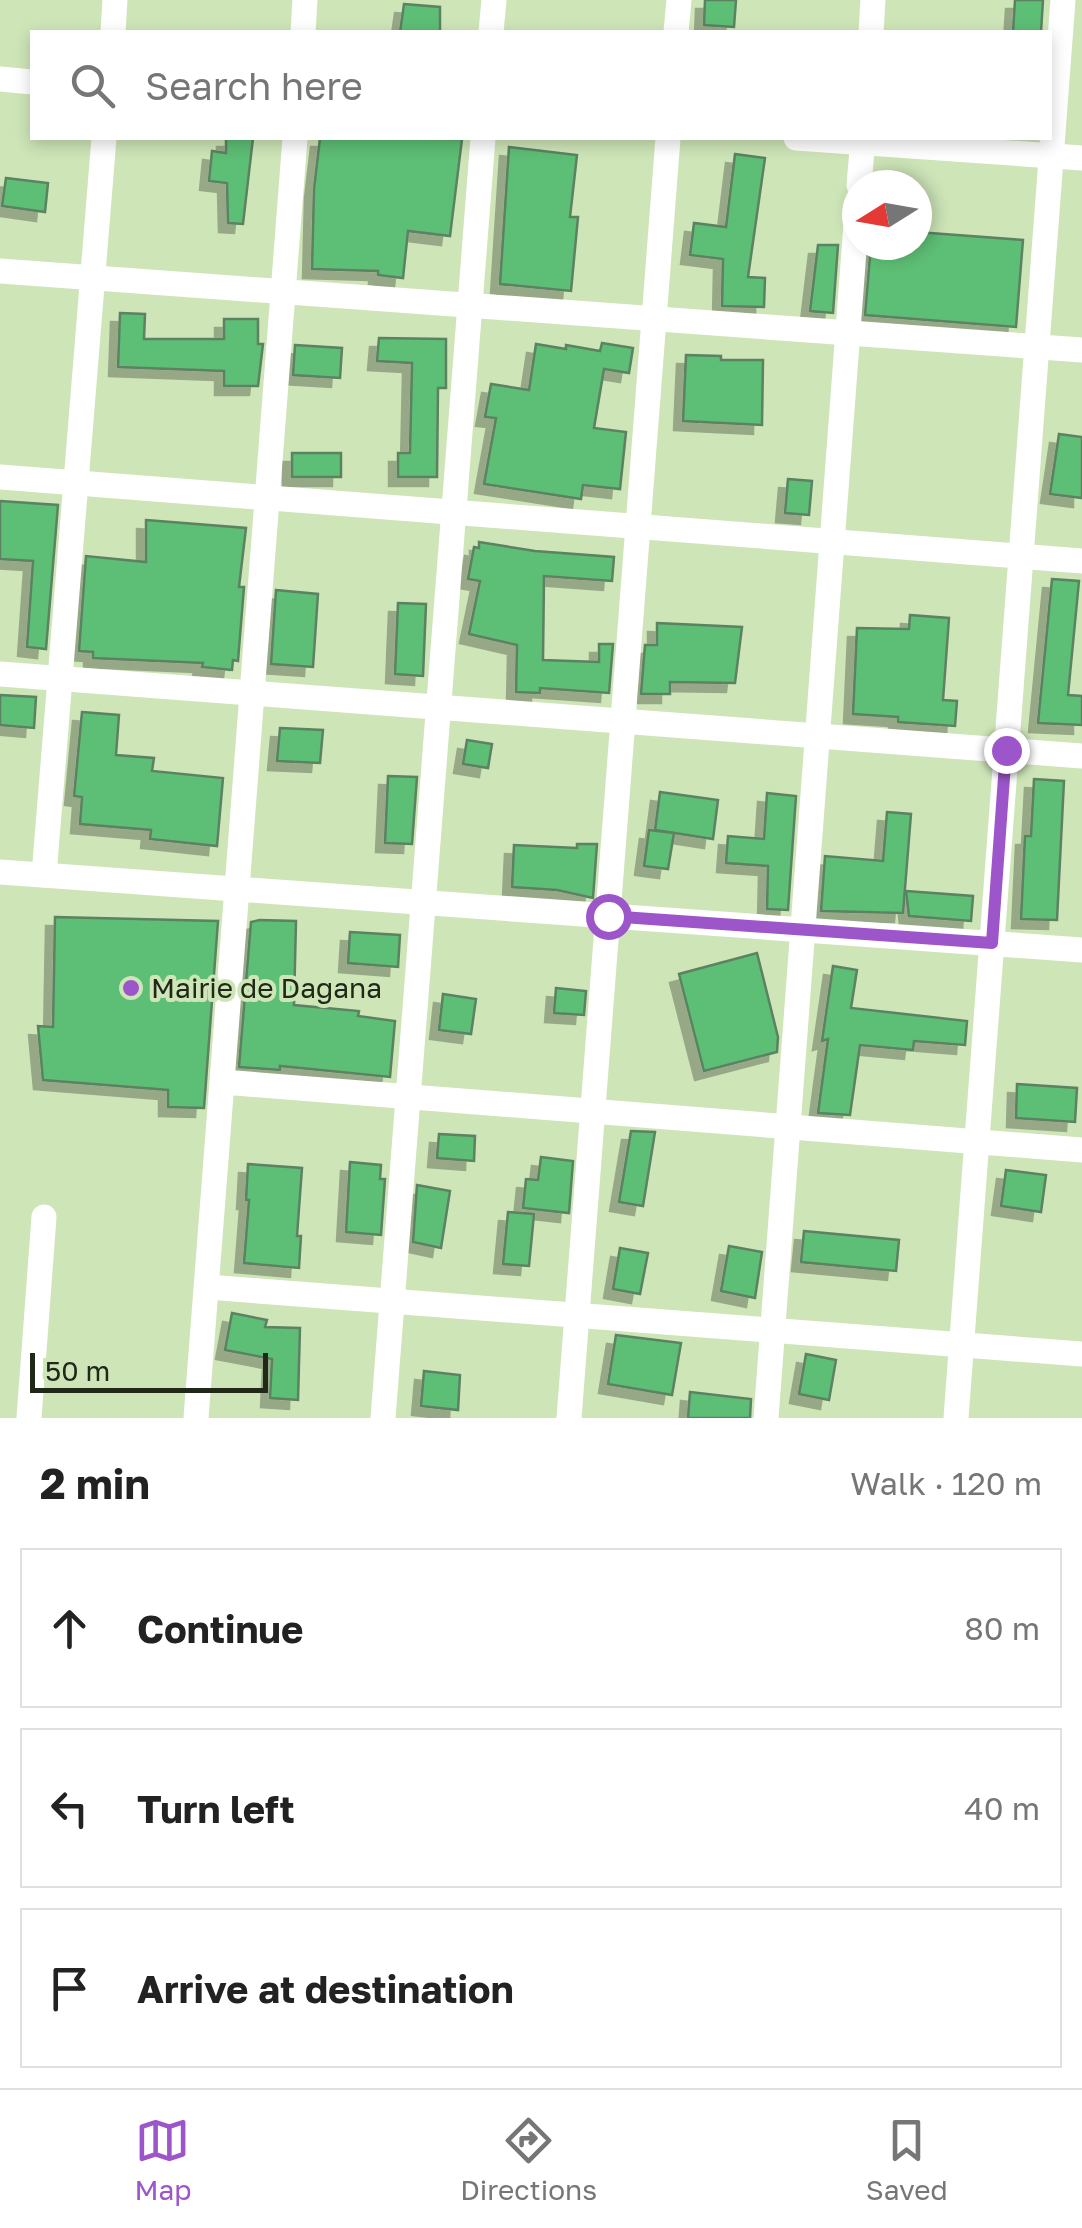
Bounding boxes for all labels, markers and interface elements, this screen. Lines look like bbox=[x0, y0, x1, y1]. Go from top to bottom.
search box bbox=[30, 30, 1052, 140]
icon: search bbox=[65, 58, 120, 113]
text: Search here bbox=[145, 63, 363, 108]
north arrow bbox=[842, 170, 932, 260]
route end bbox=[984, 728, 1030, 774]
route start bbox=[586, 894, 632, 940]
place label: Mairie de Dagana bbox=[151, 971, 382, 1004]
marker: Mairie de Dagana bbox=[120, 977, 142, 999]
scale bar bbox=[30, 1348, 268, 1392]
text: 50 m bbox=[45, 1354, 110, 1387]
text: 2 min bbox=[40, 1458, 150, 1508]
text: Walk · 120 m bbox=[850, 1464, 1042, 1502]
icon: ahead bbox=[42, 1601, 97, 1656]
text: Continue bbox=[137, 1606, 303, 1651]
text: 80 m bbox=[964, 1609, 1040, 1647]
icon: left bbox=[42, 1781, 97, 1836]
text: Turn left bbox=[137, 1786, 295, 1831]
text: 40 m bbox=[964, 1789, 1040, 1827]
icon: arrive bbox=[42, 1961, 97, 2016]
text: Arrive at destination bbox=[137, 1966, 514, 2011]
tab: Map bbox=[134, 2113, 192, 2206]
tab: Directions bbox=[460, 2113, 597, 2206]
tab: Saved bbox=[866, 2113, 948, 2206]

